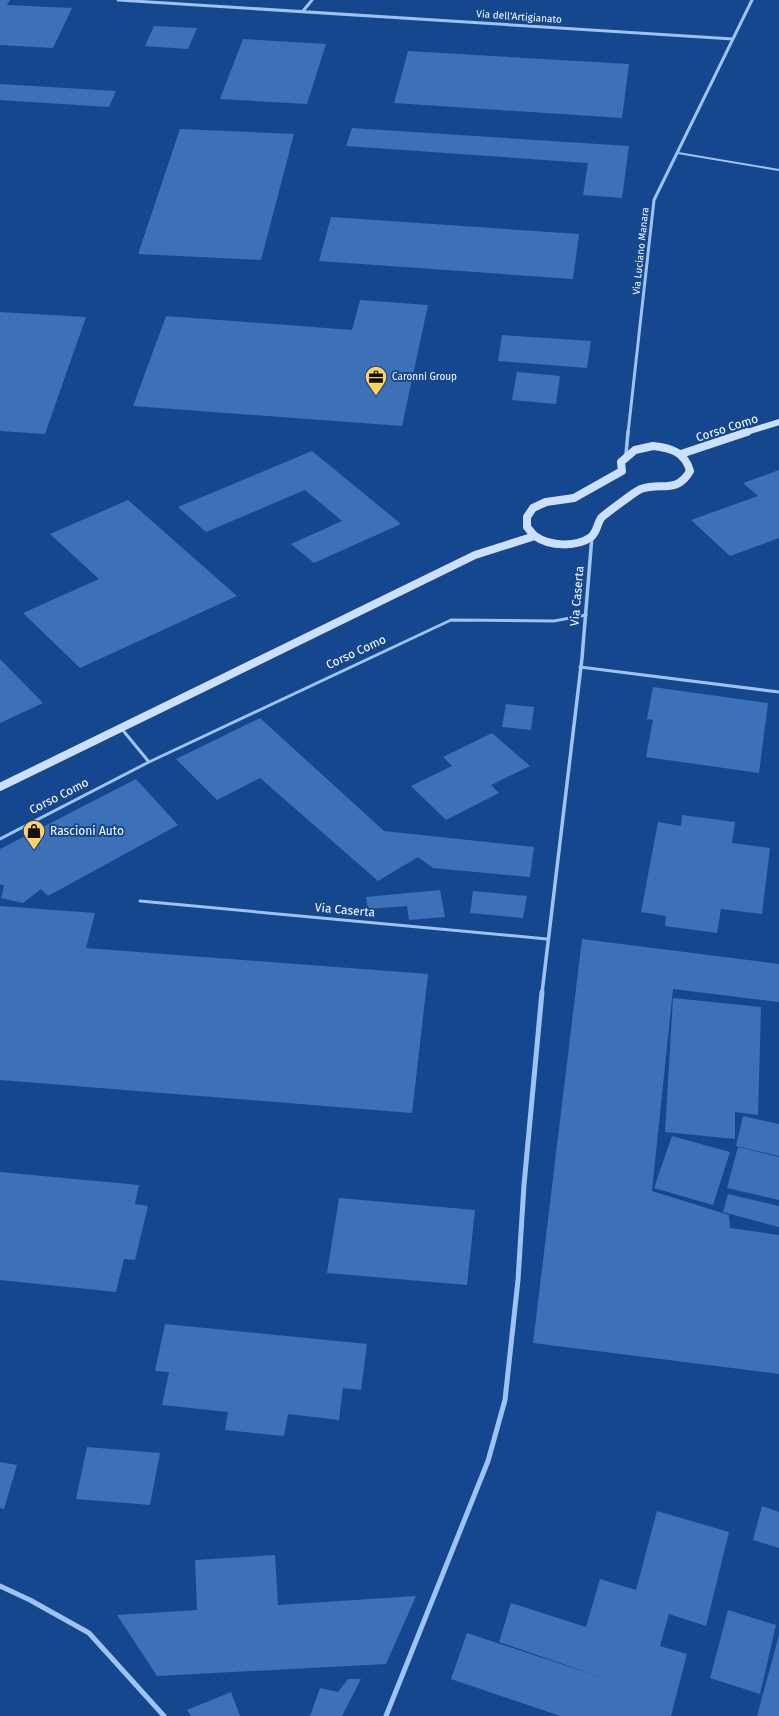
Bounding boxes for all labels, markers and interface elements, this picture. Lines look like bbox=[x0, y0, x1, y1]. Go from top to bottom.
street label: Via dell'Artigianato bbox=[476, 8, 562, 26]
street label: Via Luciano Manara bbox=[630, 207, 652, 295]
office icon: Caronni Group bbox=[363, 364, 389, 397]
place label: Caronni Group bbox=[392, 371, 457, 383]
street label: Corso Como bbox=[694, 411, 760, 445]
street label: Via Caserta bbox=[567, 565, 587, 627]
street label: Corso Como bbox=[324, 632, 388, 672]
street label: Corso Como bbox=[27, 775, 91, 817]
shop icon: Rascioni Auto bbox=[21, 818, 47, 851]
place label: Rascioni Auto bbox=[50, 824, 124, 838]
street label: Via Caserta bbox=[314, 900, 376, 920]

